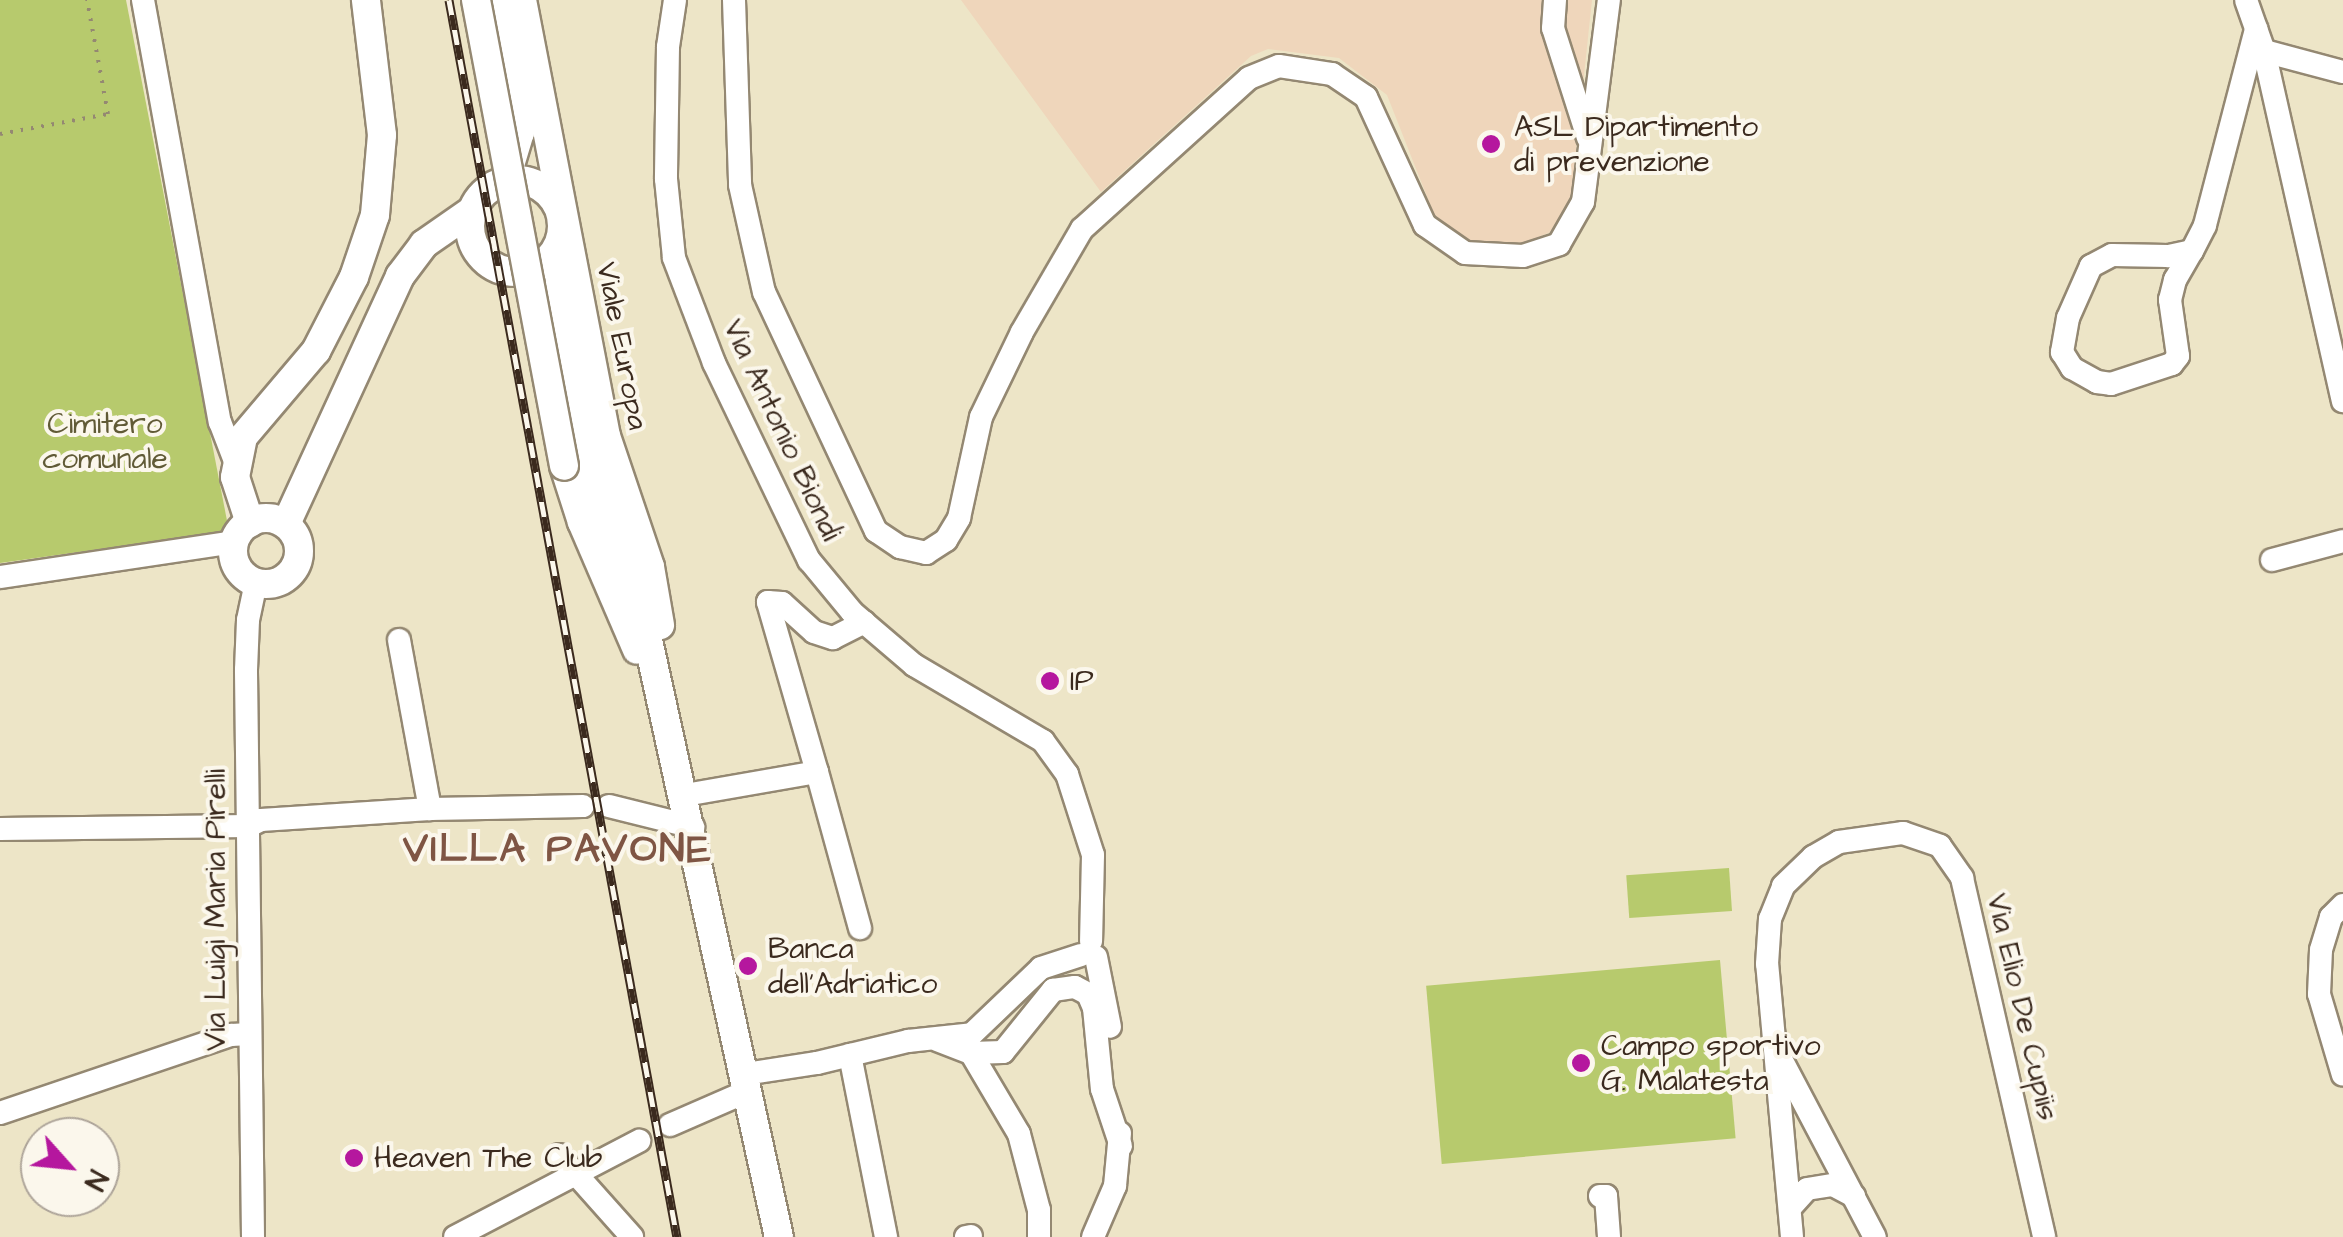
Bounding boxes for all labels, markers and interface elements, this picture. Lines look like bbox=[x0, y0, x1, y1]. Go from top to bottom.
place label: ASL Dipartimento di prevenzione bbox=[1514, 109, 1758, 180]
marker: ASL Dipartimento di prevenzione bbox=[1478, 131, 1504, 157]
street label: Viale Europa bbox=[588, 259, 656, 433]
street label: Via Antonio Biondi bbox=[715, 314, 849, 546]
park label: Cimitero comunale bbox=[42, 406, 168, 476]
place label: IP bbox=[1070, 663, 1094, 699]
marker: IP bbox=[1039, 670, 1061, 692]
street label: Via Luigi Maria Pirelli bbox=[198, 769, 234, 1051]
district label: VILLA PAVONE bbox=[403, 826, 713, 874]
street label: Via Elio De Cupiis bbox=[1978, 890, 2066, 1124]
place label: Banca dell'Adriatico bbox=[768, 931, 937, 1002]
marker: Banca dell'Adriatico bbox=[737, 955, 759, 977]
place label: Campo sportivo G. Malatesta bbox=[1601, 1028, 1821, 1098]
marker: Campo sportivo G. Malatesta bbox=[1570, 1052, 1592, 1074]
north arrow bbox=[20, 1117, 120, 1217]
place label: Heaven The Club bbox=[374, 1140, 602, 1176]
marker: Heaven The Club bbox=[343, 1147, 365, 1169]
text: N bbox=[74, 1163, 117, 1197]

